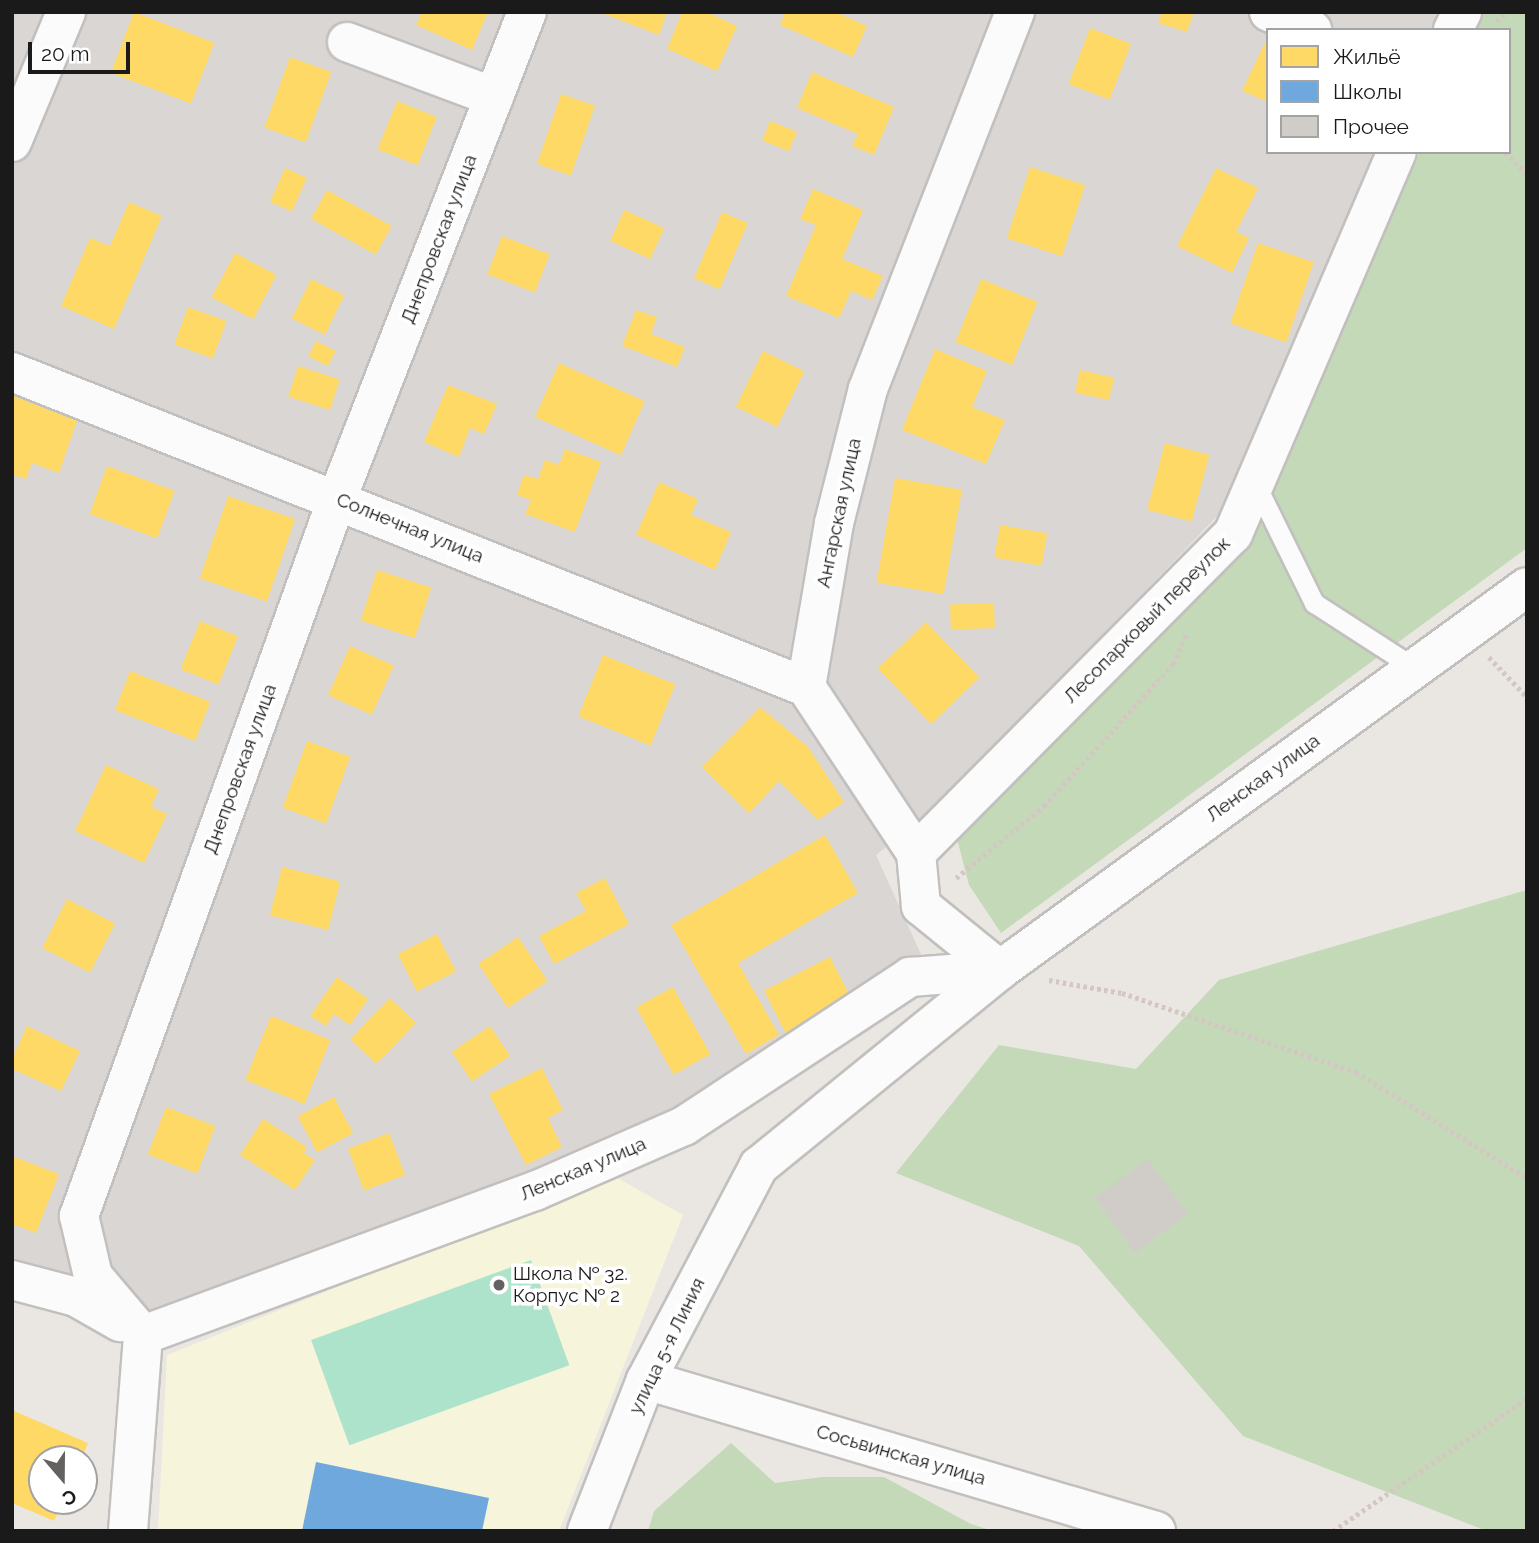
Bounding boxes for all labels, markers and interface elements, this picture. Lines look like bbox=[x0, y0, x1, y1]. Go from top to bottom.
scale bar bbox=[32, 28, 133, 72]
legend bbox=[1266, 28, 1511, 154]
text: 20 m bbox=[41, 41, 89, 66]
text: Жильё bbox=[1333, 44, 1401, 69]
text: Школы bbox=[1333, 79, 1402, 104]
text: Прочее bbox=[1333, 114, 1409, 139]
street label: Днепровская улица bbox=[396, 151, 482, 327]
street label: Ангарская улица bbox=[812, 436, 866, 590]
street label: Солнечная улица bbox=[333, 488, 487, 568]
street label: Лесопарковый переулок bbox=[1059, 532, 1235, 708]
street label: Днепровская улица bbox=[199, 681, 281, 857]
street label: Ленская улица bbox=[1202, 729, 1324, 827]
street label: Ленская улица bbox=[516, 1132, 650, 1206]
place label: Школа № 32. Корпус № 2 bbox=[513, 1263, 628, 1307]
street label: улица 5-я Линия bbox=[624, 1274, 710, 1418]
marker: Школа № 32. Корпус № 2 bbox=[491, 1277, 507, 1293]
street label: Сосьвинская улица bbox=[813, 1420, 989, 1490]
north arrow bbox=[28, 1445, 98, 1515]
text: С bbox=[60, 1485, 79, 1510]

